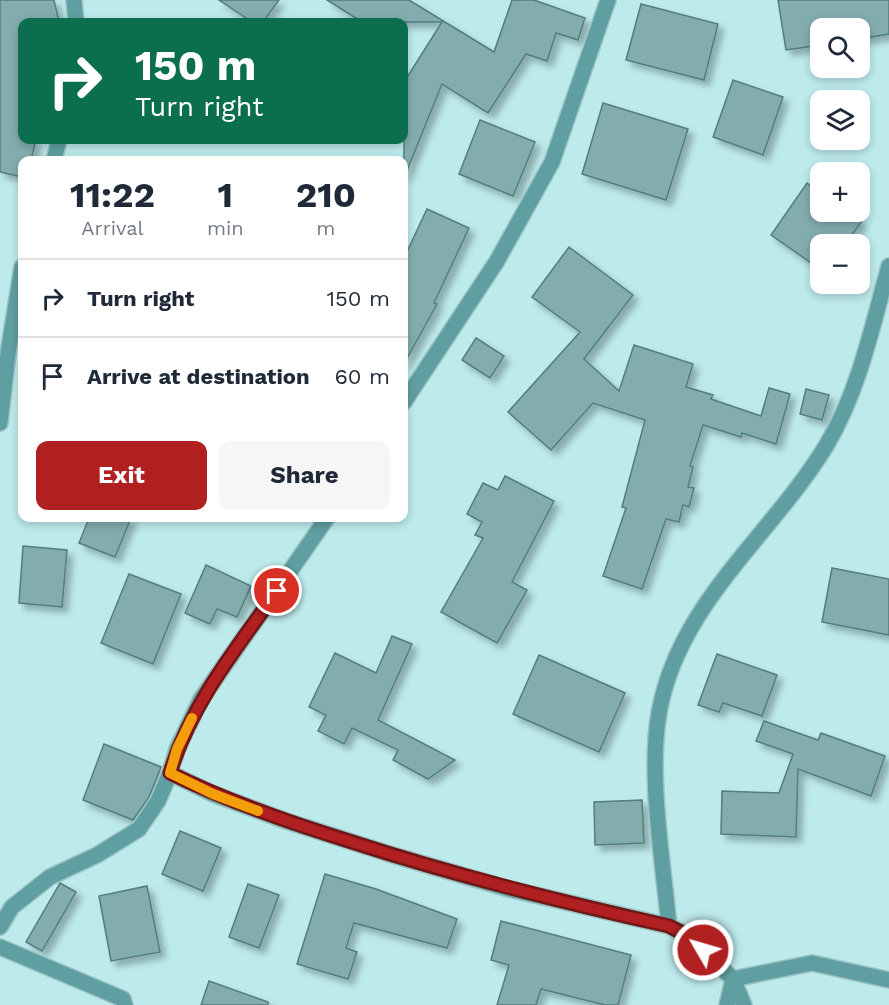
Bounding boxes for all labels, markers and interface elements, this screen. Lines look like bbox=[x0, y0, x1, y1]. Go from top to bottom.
map controls bbox=[810, 18, 870, 294]
button: search bbox=[810, 18, 870, 78]
text: 150 m bbox=[135, 41, 256, 90]
icon: right bbox=[36, 42, 114, 120]
button: layers bbox=[810, 90, 870, 150]
text: Turn right bbox=[135, 91, 264, 123]
button: + bbox=[810, 162, 870, 222]
text: 11:22 bbox=[70, 174, 155, 216]
text: 1 bbox=[218, 174, 233, 216]
text: 210 bbox=[296, 174, 356, 216]
text: Arrival bbox=[81, 216, 144, 240]
text: min bbox=[207, 216, 244, 240]
text: m bbox=[316, 216, 335, 240]
button: − bbox=[810, 234, 870, 294]
icon: right bbox=[36, 282, 69, 315]
text: Turn right bbox=[87, 286, 194, 311]
text: 150 m bbox=[326, 286, 390, 311]
icon: arrive bbox=[36, 360, 69, 393]
text: Arrive at destination bbox=[87, 364, 310, 389]
text: 60 m bbox=[334, 364, 390, 389]
button: Exit bbox=[36, 441, 207, 510]
button: Share bbox=[219, 441, 390, 510]
pin bbox=[251, 565, 302, 616]
icon: arrive bbox=[260, 574, 293, 607]
position arrow bbox=[671, 918, 735, 982]

